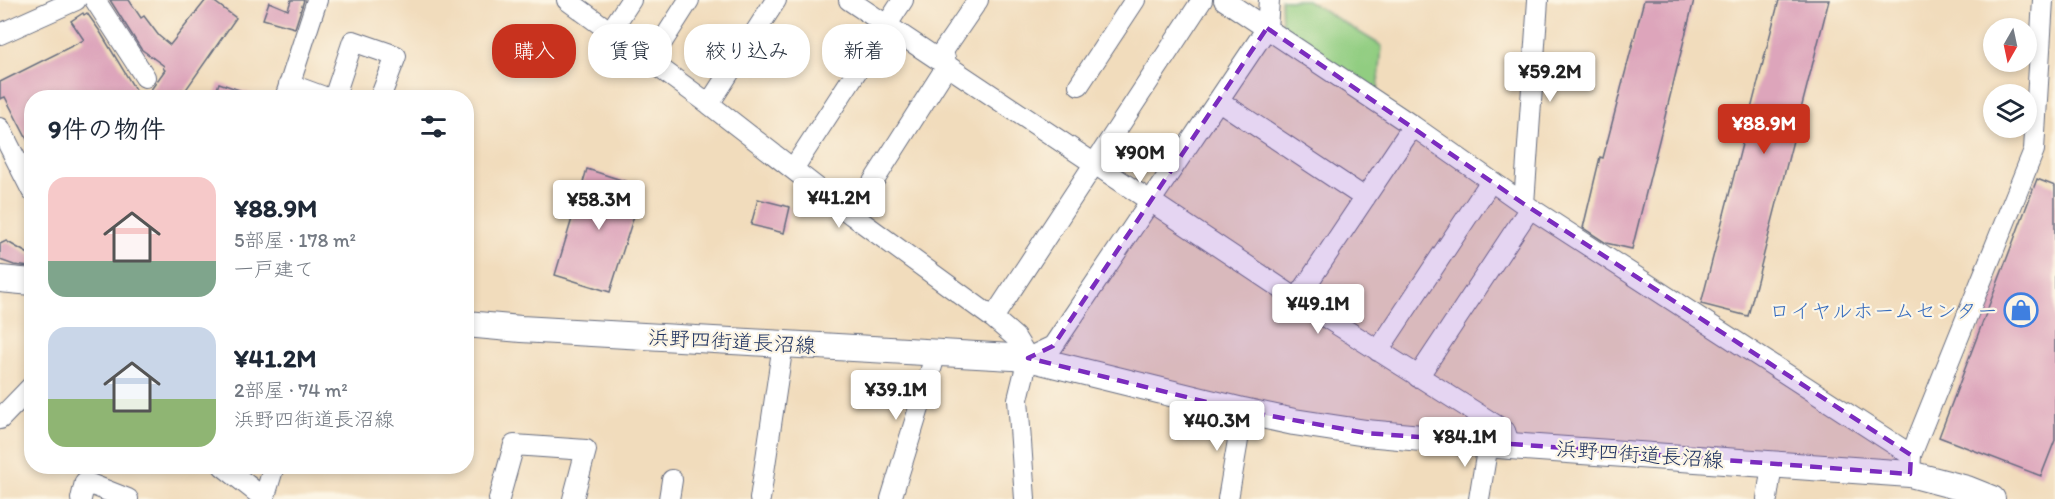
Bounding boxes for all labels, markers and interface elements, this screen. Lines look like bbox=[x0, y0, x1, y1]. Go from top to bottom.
north arrow bbox=[1983, 18, 2037, 72]
map controls bbox=[1983, 18, 2037, 138]
chip: 購入 bbox=[492, 24, 576, 78]
chip: 賃貸 bbox=[588, 24, 672, 78]
chip: 絞り込み bbox=[684, 24, 810, 78]
chip: 新着 bbox=[822, 24, 906, 78]
pin: ¥59.2M bbox=[1501, 52, 1599, 103]
text: ¥59.2M bbox=[1518, 59, 1582, 83]
button: layers bbox=[1983, 84, 2037, 138]
pin: ¥88.9M bbox=[1715, 104, 1813, 155]
icon: filters bbox=[417, 110, 450, 143]
text: ¥88.9M bbox=[1732, 111, 1796, 135]
text: 9件の物件 bbox=[48, 113, 166, 145]
pin: ¥90M bbox=[1104, 133, 1176, 184]
text: ¥90M bbox=[1115, 140, 1165, 164]
pin: ¥41.2M bbox=[790, 178, 888, 229]
pin: ¥58.3M bbox=[550, 180, 648, 231]
text: ¥41.2M bbox=[807, 185, 871, 209]
text: ¥58.3M bbox=[567, 187, 631, 211]
text: ¥88.9M bbox=[234, 192, 318, 224]
icon: home bbox=[96, 201, 168, 273]
text: 5部屋 · 178 m² bbox=[234, 228, 356, 252]
text: 一戸建て bbox=[234, 257, 314, 281]
pin: ¥49.1M bbox=[1269, 284, 1367, 335]
text: ¥49.1M bbox=[1286, 291, 1350, 315]
shop icon: ロイヤルホームセンター bbox=[2003, 292, 2039, 328]
place label: ロイヤルホームセンター bbox=[1769, 298, 1998, 323]
street label: 浜野四街道長沼線 bbox=[647, 324, 817, 358]
text: ¥41.2M bbox=[234, 342, 317, 374]
icon: home bbox=[96, 351, 168, 423]
pin: ¥39.1M bbox=[847, 370, 945, 421]
text: ¥39.1M bbox=[865, 377, 927, 401]
text: 2部屋 · 74 m² bbox=[234, 378, 348, 402]
pin: ¥40.3M bbox=[1168, 401, 1266, 452]
text: 浜野四街道長沼線 bbox=[234, 407, 394, 431]
text: ¥40.3M bbox=[1183, 408, 1251, 432]
pin: ¥84.1M bbox=[1416, 417, 1514, 468]
text: ¥84.1M bbox=[1433, 424, 1497, 448]
street label: 浜野四街道長沼線 bbox=[1555, 436, 1725, 472]

